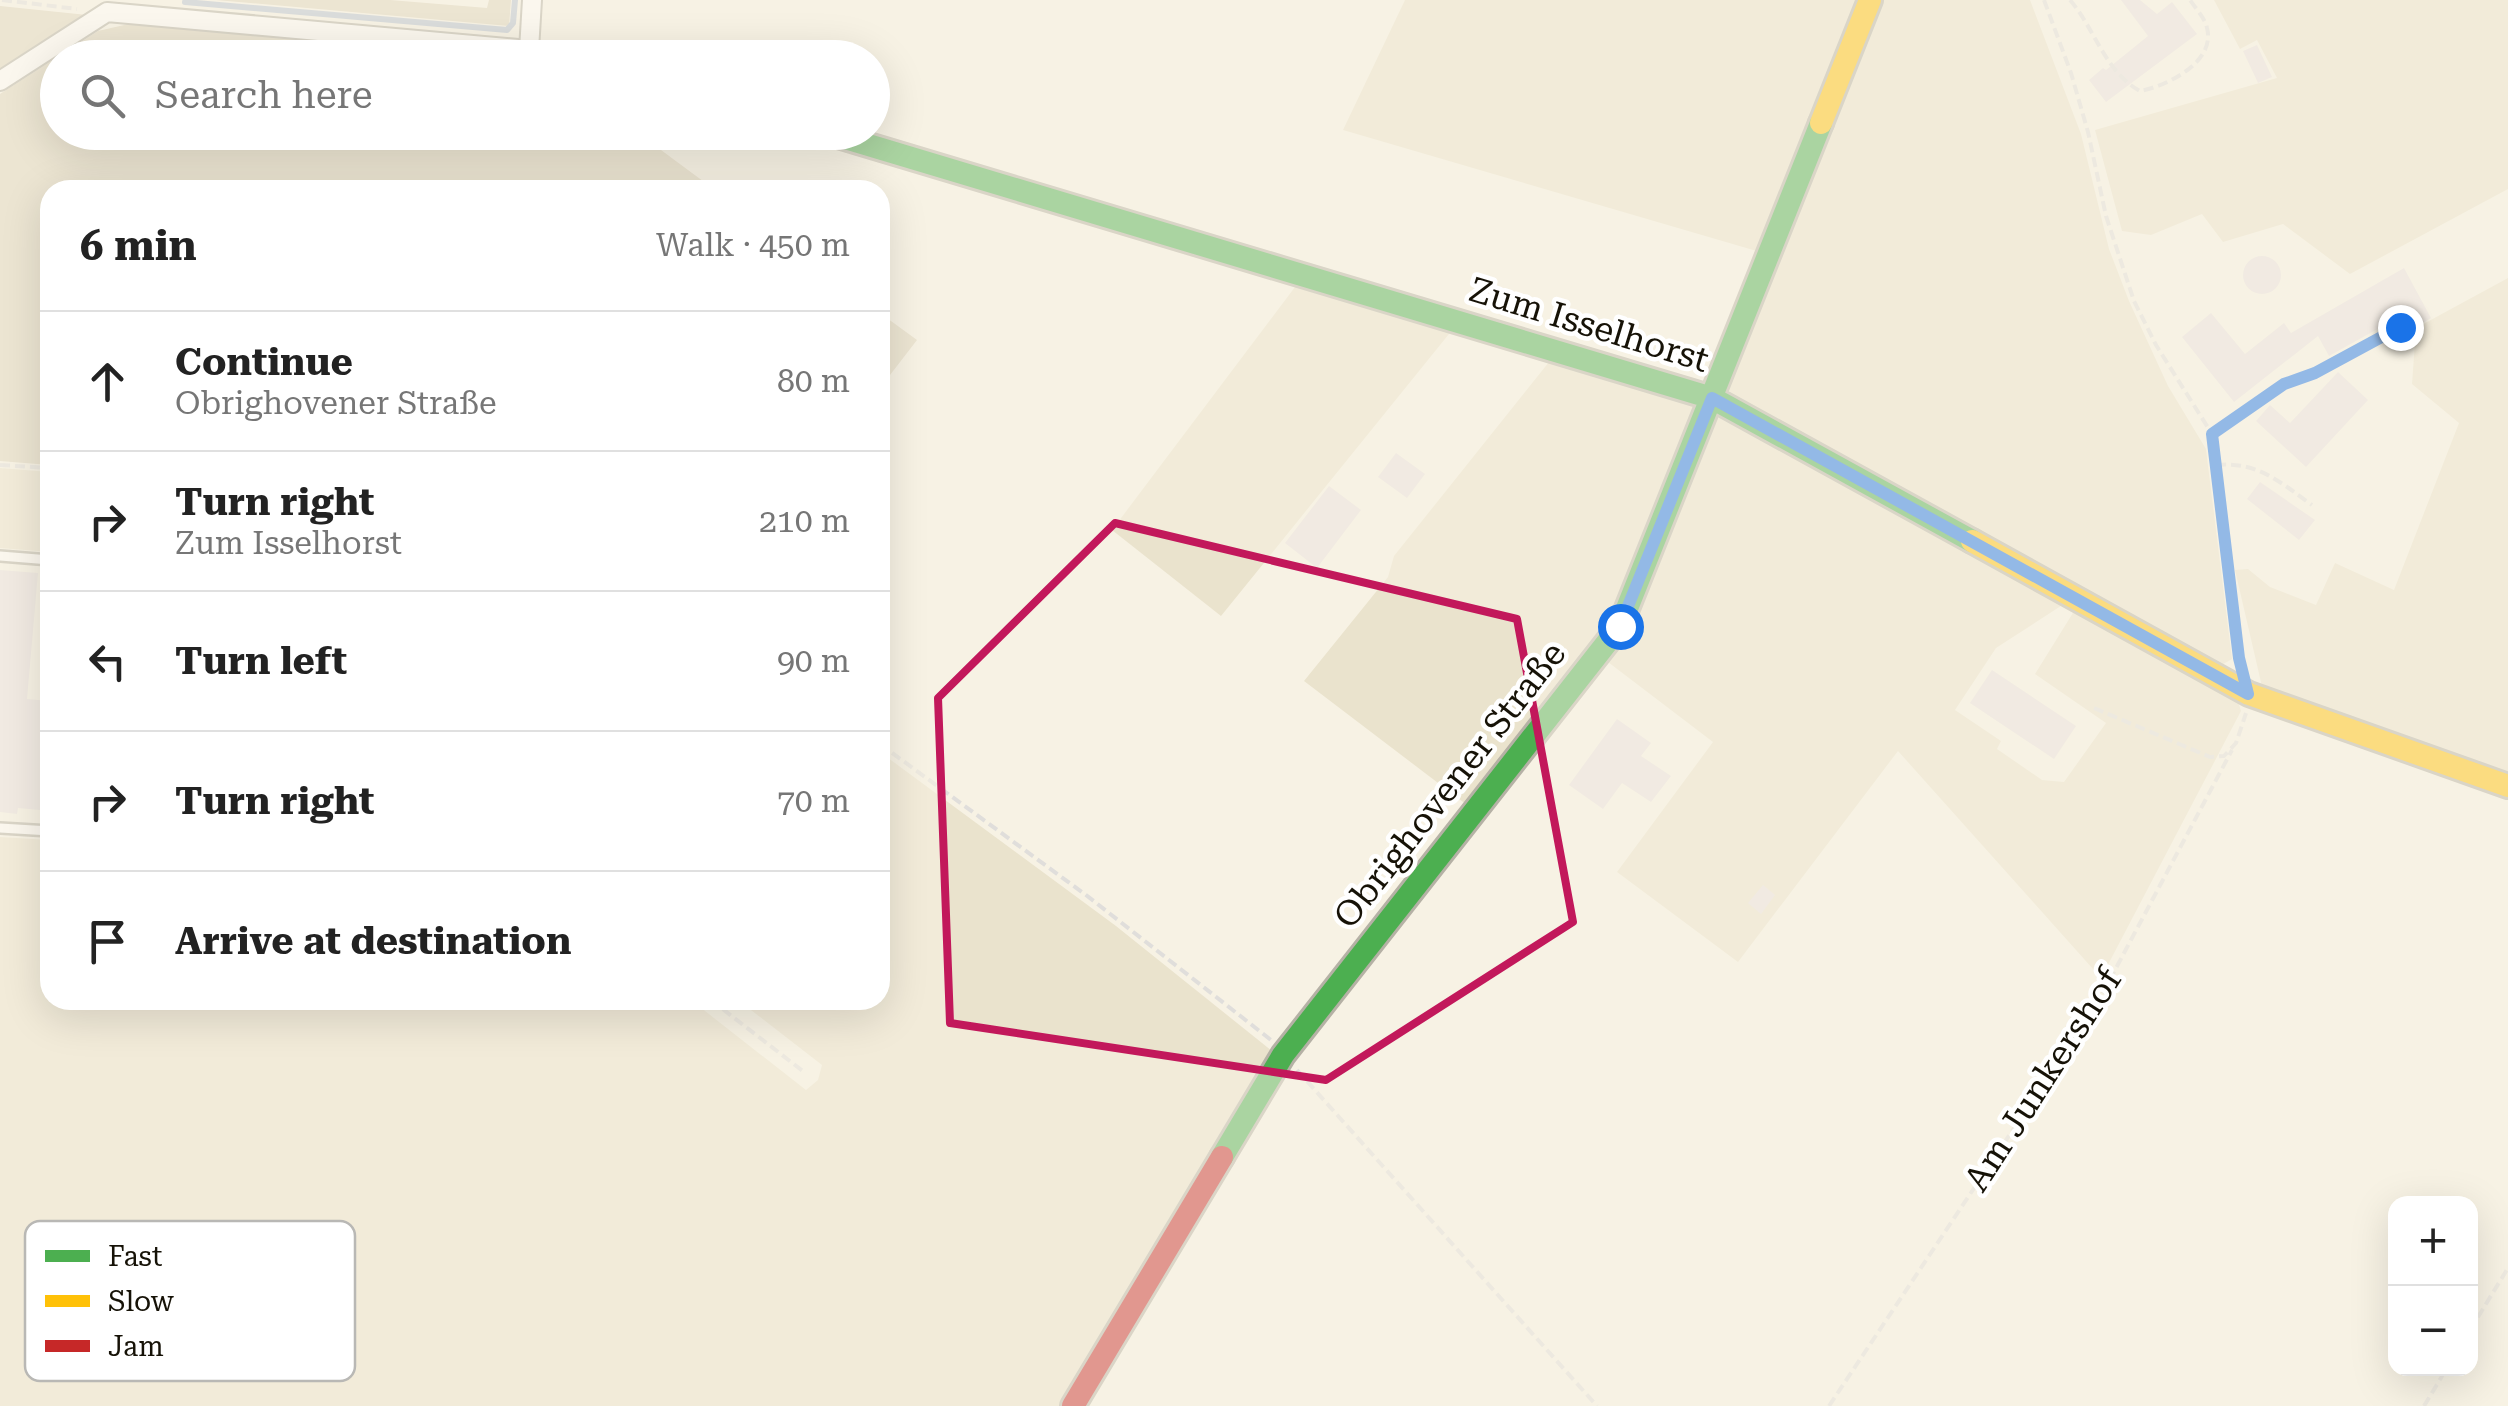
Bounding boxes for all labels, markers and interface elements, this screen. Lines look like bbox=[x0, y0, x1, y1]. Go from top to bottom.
search box bbox=[40, 40, 890, 150]
icon: search bbox=[75, 68, 130, 123]
text: Search here bbox=[155, 73, 373, 117]
text: 6 min bbox=[80, 221, 197, 270]
text: Walk · 450 m bbox=[656, 226, 850, 264]
street label: Zum Isselhorst bbox=[1464, 269, 1714, 381]
route end bbox=[2378, 305, 2424, 351]
text: Continue bbox=[175, 340, 353, 384]
icon: ahead bbox=[80, 354, 135, 409]
text: 80 m bbox=[777, 362, 850, 400]
text: Obrighovener Straße bbox=[175, 384, 497, 422]
text: Turn right bbox=[175, 480, 374, 524]
icon: right bbox=[80, 494, 135, 549]
text: 210 m bbox=[759, 502, 850, 540]
text: Zum Isselhorst bbox=[175, 524, 402, 562]
route start bbox=[1598, 604, 1644, 650]
icon: left bbox=[80, 634, 135, 689]
street label: Obrighovener Straße bbox=[1326, 634, 1574, 936]
text: Turn left bbox=[175, 639, 347, 683]
text: 90 m bbox=[777, 642, 850, 680]
icon: right bbox=[80, 774, 135, 829]
text: Turn right bbox=[175, 779, 374, 823]
text: 70 m bbox=[777, 782, 850, 820]
icon: arrive bbox=[80, 914, 135, 969]
text: Arrive at destination bbox=[175, 919, 571, 963]
street label: Am Junkershof bbox=[1956, 960, 2131, 1199]
map controls bbox=[2388, 1196, 2478, 1376]
button: + bbox=[2388, 1196, 2478, 1286]
legend bbox=[25, 1221, 355, 1381]
text: Fast bbox=[108, 1240, 162, 1273]
text: Slow bbox=[108, 1285, 175, 1318]
button: − bbox=[2388, 1286, 2478, 1376]
text: Jam bbox=[108, 1330, 164, 1363]

